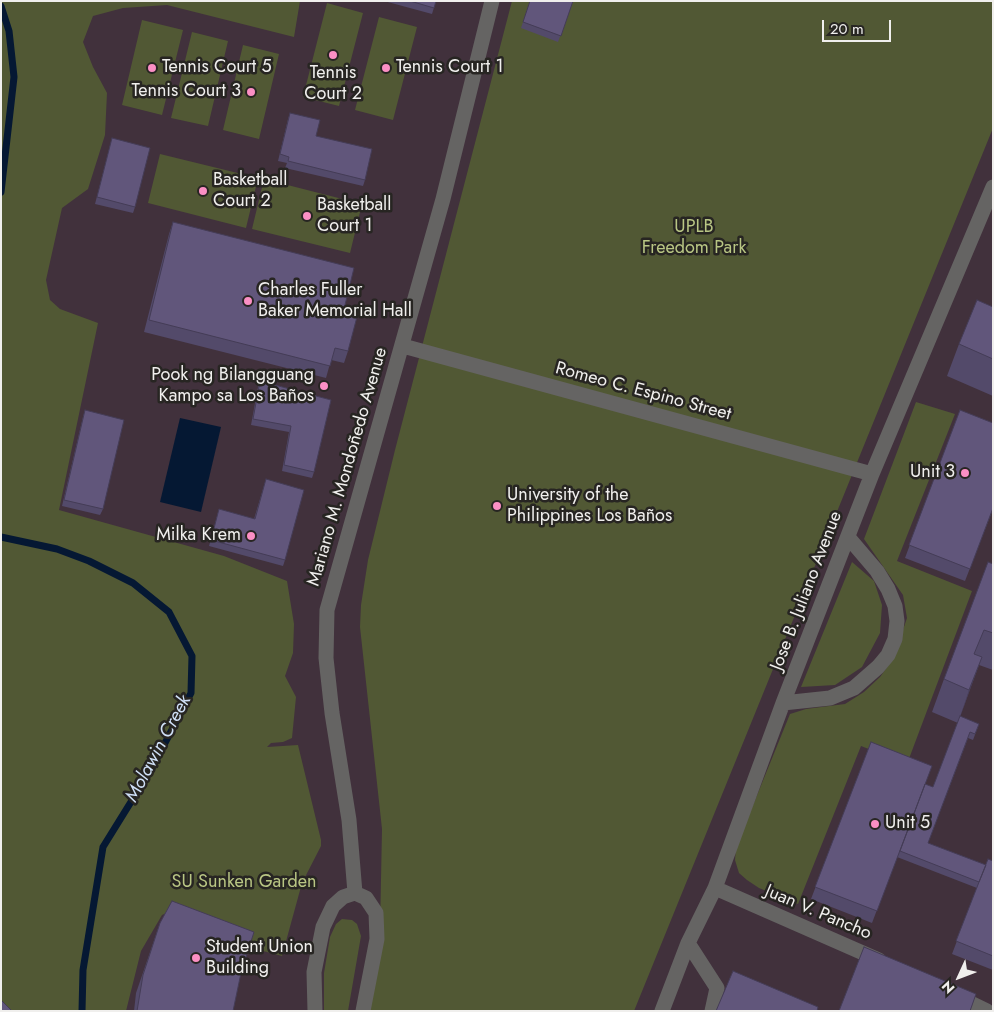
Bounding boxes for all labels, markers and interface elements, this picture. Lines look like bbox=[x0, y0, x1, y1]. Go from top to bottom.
scale bar bbox=[824, 10, 893, 42]
text: 20 m bbox=[830, 18, 864, 40]
marker: Tennis Court 2 bbox=[327, 49, 339, 61]
place label: Tennis Court 5 bbox=[162, 57, 272, 79]
place label: Tennis Court 1 bbox=[396, 57, 504, 79]
marker: Tennis Court 5 bbox=[146, 62, 158, 74]
marker: Tennis Court 1 bbox=[380, 62, 392, 74]
place label: Tennis Court 2 bbox=[304, 63, 362, 106]
place label: Tennis Court 3 bbox=[132, 81, 241, 103]
marker: Tennis Court 3 bbox=[245, 86, 257, 98]
place label: Basketball Court 2 bbox=[213, 170, 287, 212]
marker: Basketball Court 2 bbox=[197, 185, 209, 197]
place label: Basketball Court 1 bbox=[317, 195, 391, 238]
marker: Basketball Court 1 bbox=[301, 210, 313, 222]
park label: UPLB Freedom Park bbox=[642, 217, 746, 260]
place label: Charles Fuller Baker Memorial Hall bbox=[258, 280, 412, 322]
marker: Charles Fuller Baker Memorial Hall bbox=[242, 295, 254, 307]
street label: Mariano M. Mondoñedo Avenue bbox=[304, 345, 392, 589]
street label: Romeo C. Espino Street bbox=[553, 358, 733, 426]
place label: Pook ng Bilangguang Kampo sa Los Baños bbox=[151, 365, 314, 408]
marker: Pook ng Bilangguang Kampo sa Los Baños bbox=[318, 380, 330, 392]
place label: Unit 3 bbox=[910, 462, 955, 484]
marker: Unit 3 bbox=[959, 467, 971, 479]
place label: University of the Philippines Los Baños bbox=[507, 485, 672, 528]
marker: University of the Philippines Los Baños bbox=[491, 500, 503, 512]
street label: Jose B. Juliano Avenue bbox=[767, 508, 847, 674]
place label: Milka Krem bbox=[156, 525, 241, 547]
marker: Milka Krem bbox=[245, 530, 257, 542]
water label: Molawin Creek bbox=[121, 691, 197, 807]
place label: Unit 5 bbox=[885, 813, 930, 835]
marker: Unit 5 bbox=[869, 818, 881, 830]
park label: SU Sunken Garden bbox=[172, 872, 316, 894]
street label: Juan V. Pancho bbox=[762, 881, 874, 945]
place label: Student Union Building bbox=[206, 937, 313, 980]
marker: Student Union Building bbox=[190, 952, 202, 964]
north arrow bbox=[934, 952, 984, 1002]
text: N bbox=[937, 976, 959, 998]

